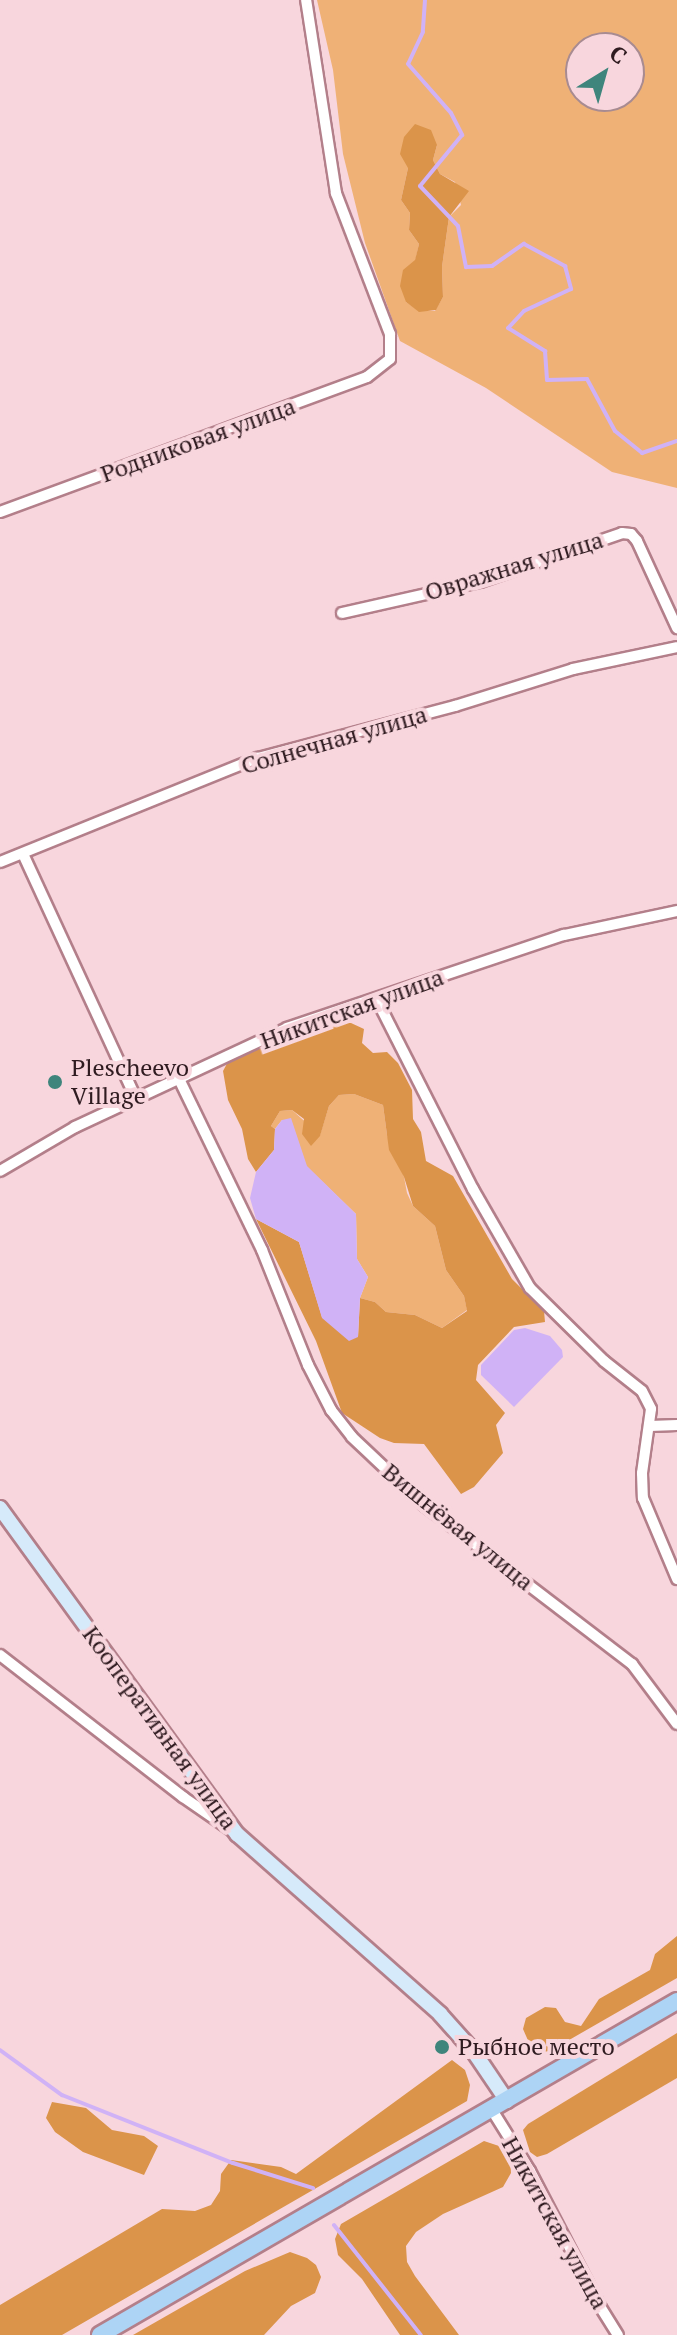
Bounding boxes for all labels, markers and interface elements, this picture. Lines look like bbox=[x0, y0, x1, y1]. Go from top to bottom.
north arrow bbox=[565, 32, 645, 112]
text: С bbox=[604, 38, 633, 70]
street label: Родниковая улица bbox=[97, 391, 299, 489]
street label: Овражная улица bbox=[421, 525, 607, 607]
street label: Солнечная улица bbox=[238, 700, 430, 780]
street label: Никитская улица bbox=[257, 963, 447, 1055]
place label: Plescheevo Village bbox=[71, 1054, 189, 1110]
marker: Plescheevo Village bbox=[46, 1073, 64, 1091]
street label: Вишнёвая улица bbox=[377, 1457, 539, 1597]
street label: Кооперативная улица bbox=[77, 1621, 243, 1835]
place label: Рыбное место bbox=[458, 2033, 615, 2061]
marker: Рыбное место bbox=[433, 2038, 451, 2056]
street label: Никитская улица bbox=[496, 2132, 614, 2314]

